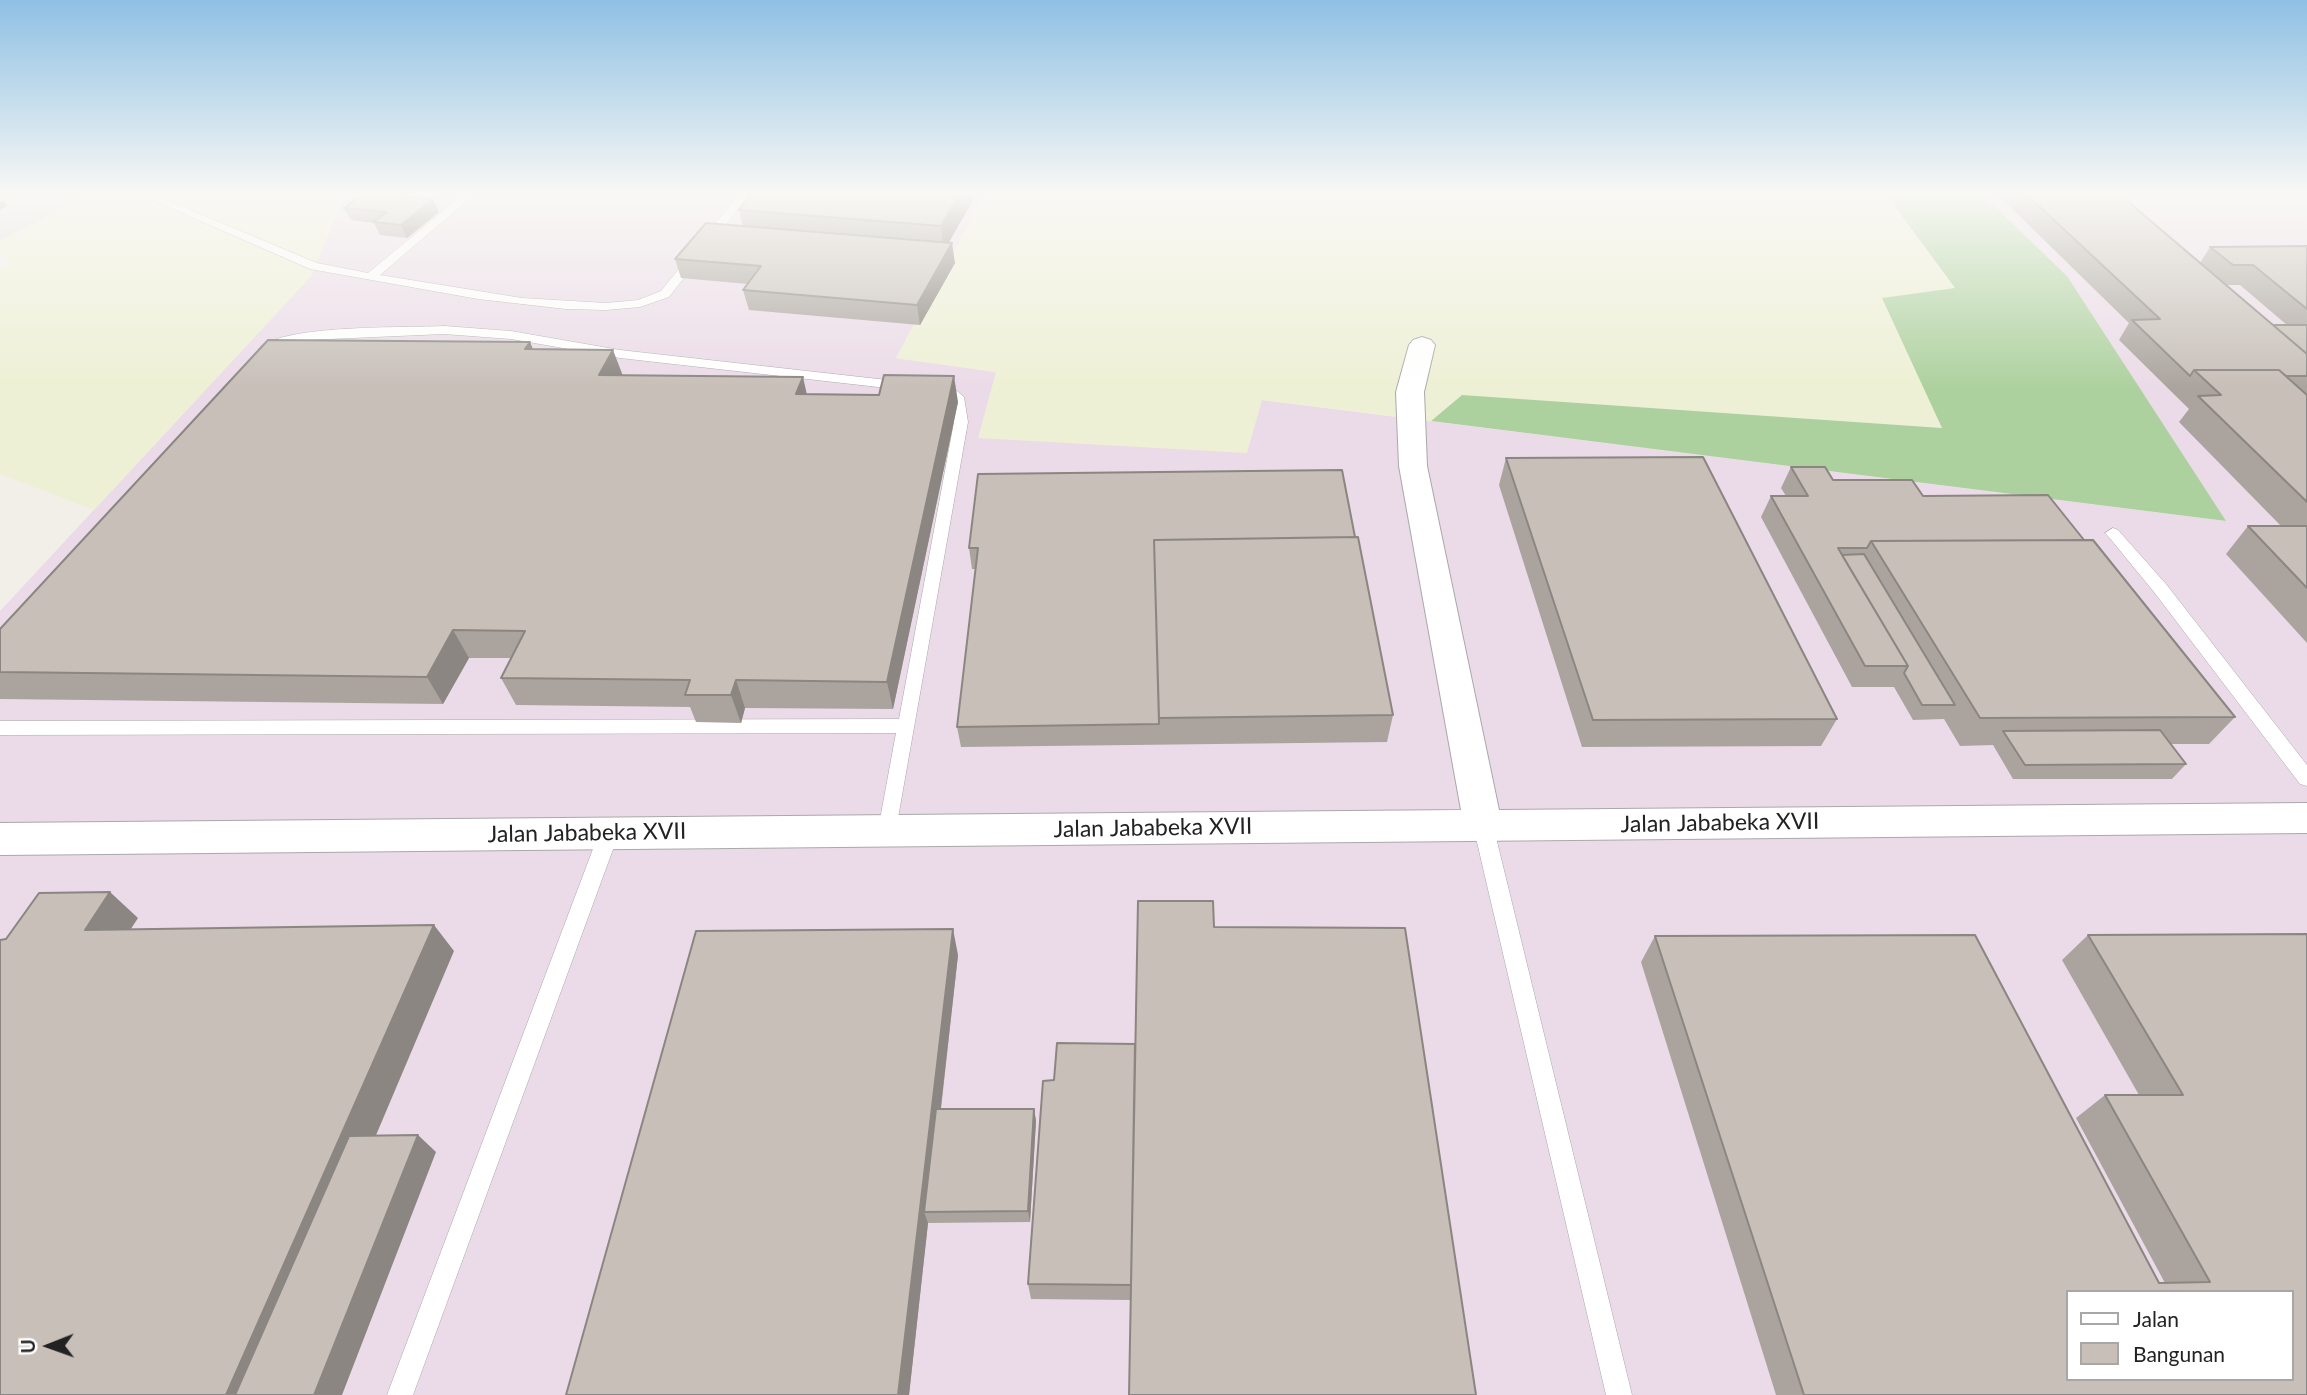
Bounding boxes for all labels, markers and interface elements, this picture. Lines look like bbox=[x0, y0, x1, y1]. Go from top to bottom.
street label: Jalan Jababeka XVII bbox=[1620, 807, 1820, 839]
street label: Jalan Jababeka XVII bbox=[1053, 812, 1253, 844]
street label: Jalan Jababeka XVII bbox=[487, 817, 687, 849]
legend bbox=[2066, 1290, 2293, 1381]
text: Jalan bbox=[2133, 1306, 2179, 1331]
north arrow bbox=[14, 1311, 84, 1381]
text: U bbox=[16, 1339, 39, 1354]
text: Bangunan bbox=[2133, 1341, 2225, 1366]

